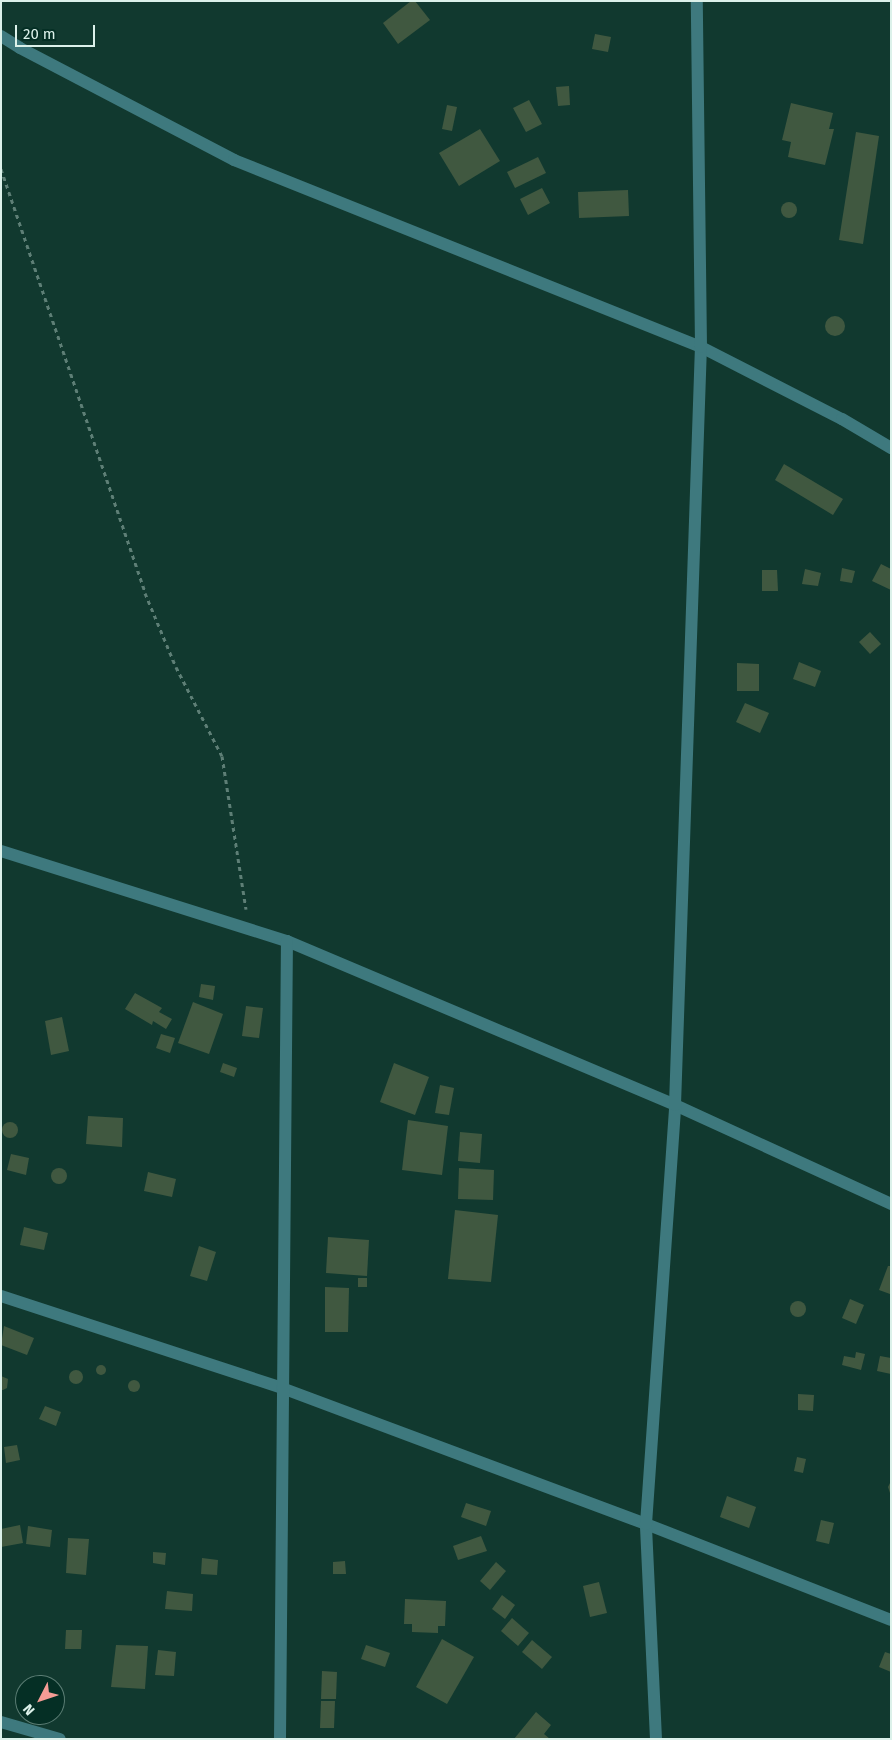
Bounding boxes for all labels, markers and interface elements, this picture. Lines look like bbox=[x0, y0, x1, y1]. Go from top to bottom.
scale bar bbox=[18, 15, 98, 47]
text: 20 m bbox=[23, 25, 56, 43]
north arrow bbox=[15, 1675, 65, 1725]
text: N bbox=[20, 1700, 39, 1719]

